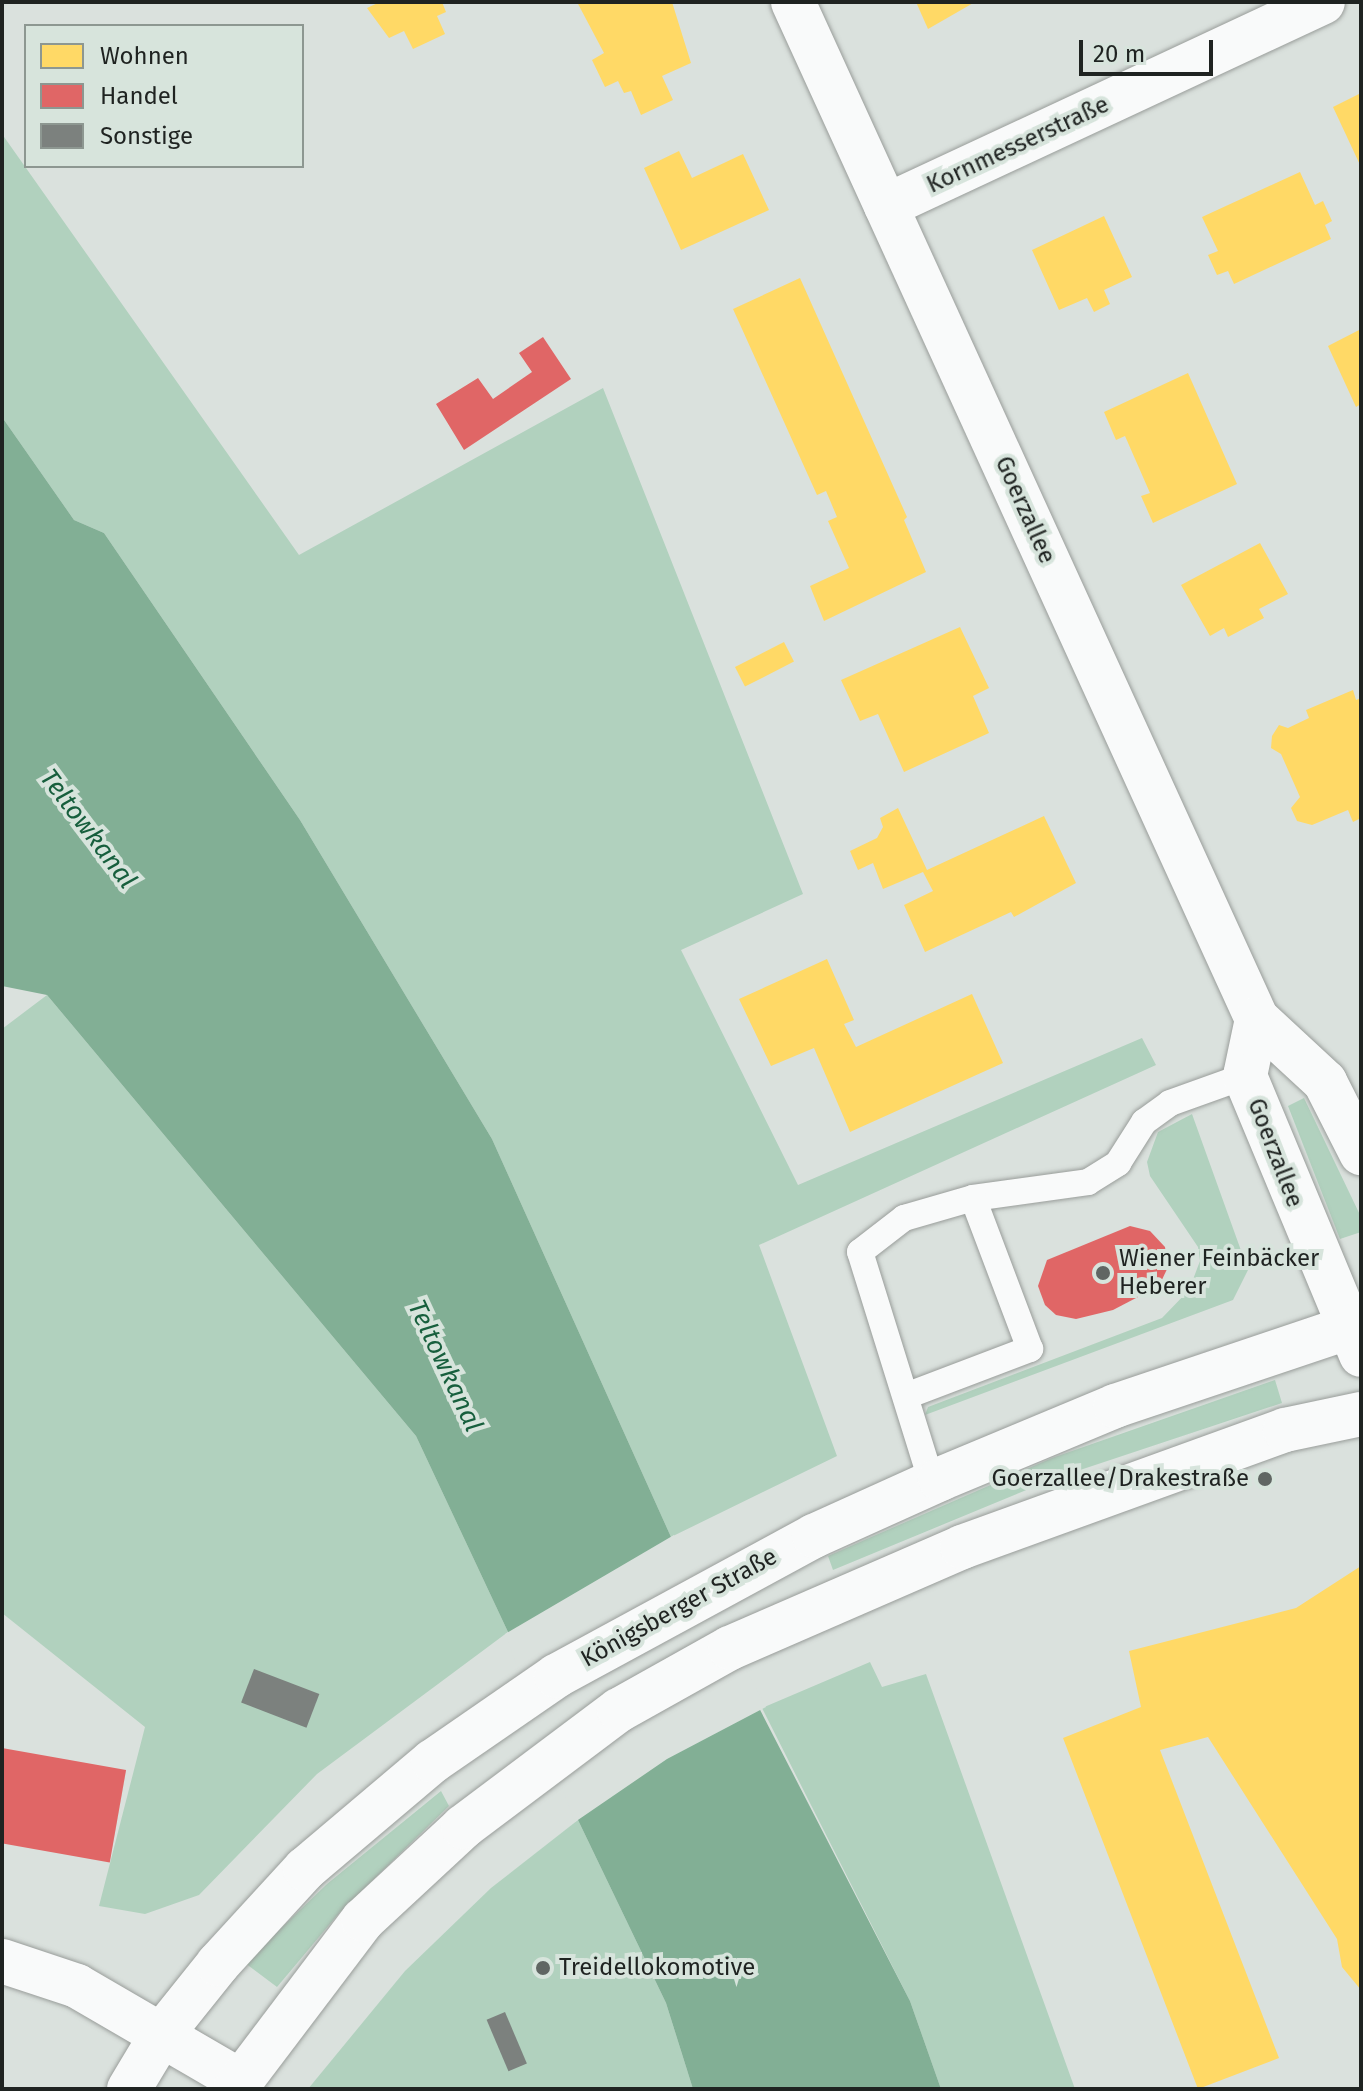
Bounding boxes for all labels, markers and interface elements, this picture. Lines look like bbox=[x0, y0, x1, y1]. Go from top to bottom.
legend bbox=[24, 24, 304, 168]
scale bar bbox=[1083, 24, 1217, 74]
text: 20 m bbox=[1093, 40, 1145, 68]
text: Wohnen bbox=[100, 42, 189, 70]
text: Handel bbox=[100, 82, 178, 110]
street label: Kornmesserstraße bbox=[922, 90, 1114, 200]
text: Sonstige bbox=[100, 122, 193, 150]
street label: Goerzallee bbox=[989, 452, 1061, 568]
water label: Teltowkanal bbox=[33, 763, 143, 895]
street label: Goerzallee bbox=[1241, 1094, 1309, 1212]
place label: Wiener Feinbäcker Heberer bbox=[1119, 1245, 1319, 1301]
marker: Wiener Feinbäcker Heberer bbox=[1094, 1264, 1112, 1282]
water label: Teltowkanal bbox=[401, 1295, 489, 1437]
place label: Goerzallee/Drakestraße bbox=[991, 1465, 1249, 1493]
marker: Goerzallee/Drakestraße bbox=[1256, 1470, 1274, 1488]
street label: Königsberger Straße bbox=[576, 1542, 782, 1674]
place label: Treidellokomotive bbox=[559, 1954, 755, 1982]
marker: Treidellokomotive bbox=[534, 1959, 552, 1977]

